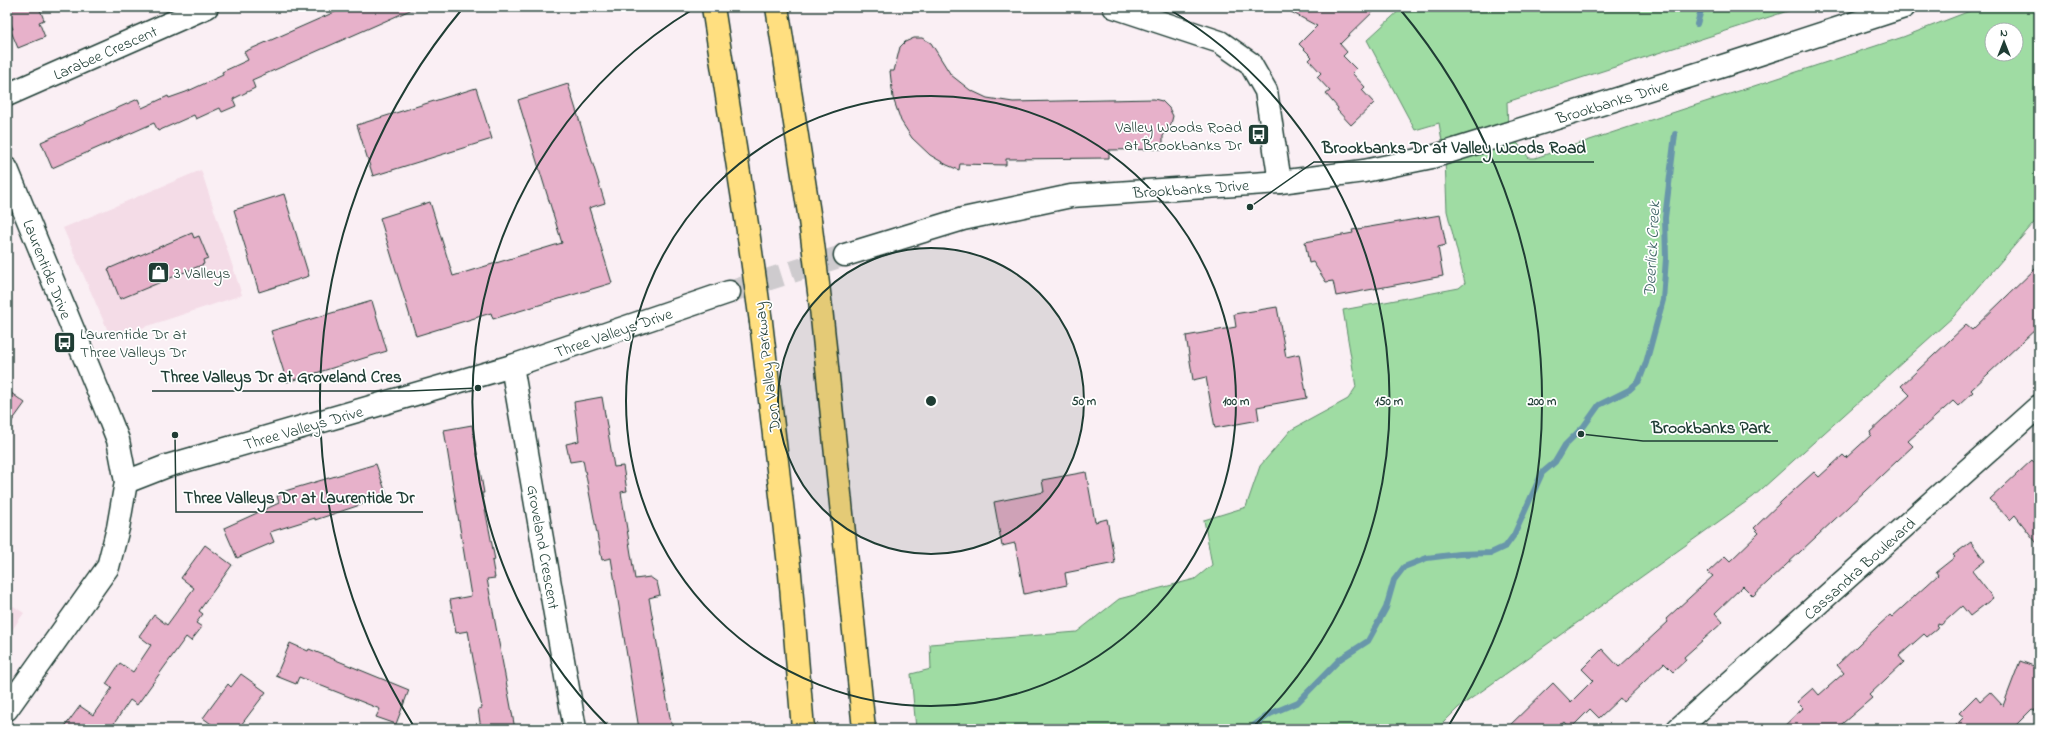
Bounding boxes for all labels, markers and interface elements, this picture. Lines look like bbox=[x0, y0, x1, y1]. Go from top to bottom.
street label: Larabee Crescent bbox=[50, 20, 162, 87]
north arrow bbox=[1984, 22, 2024, 62]
text: N bbox=[2000, 25, 2008, 41]
street label: Brookbanks Drive bbox=[1552, 74, 1673, 132]
place label: Valley Woods Road at Brookbanks Dr bbox=[1114, 116, 1242, 158]
bus stop icon: Valley Woods Road at Brookbanks Dr bbox=[1245, 122, 1271, 148]
callout: Brookbanks Dr at Valley Woods Road bbox=[1314, 133, 1594, 162]
text: Brookbanks Dr at Valley Woods Road bbox=[1321, 136, 1586, 163]
street label: Brookbanks Drive bbox=[1131, 174, 1251, 206]
water label: Deerlick Creek bbox=[1638, 199, 1668, 297]
street label: Laurentide Drive bbox=[15, 216, 77, 324]
shop icon: 3 Valleys bbox=[146, 259, 172, 285]
place label: 3 Valleys bbox=[174, 262, 230, 286]
street label: Don Valley Parkway bbox=[748, 300, 788, 434]
street label: Three Valleys Drive bbox=[551, 302, 677, 365]
place label: Laurentide Dr at Three Valleys Dr bbox=[80, 323, 187, 365]
bus stop icon: Laurentide Dr at Three Valleys Dr bbox=[51, 329, 77, 355]
callout: Three Valleys Dr at Groveland Cres bbox=[152, 362, 409, 391]
text: Three Valleys Dr at Groveland Cres bbox=[160, 365, 402, 392]
text: 50 m bbox=[1072, 393, 1097, 411]
text: 100 m bbox=[1223, 393, 1250, 411]
text: 150 m bbox=[1375, 393, 1404, 411]
text: 200 m bbox=[1527, 393, 1557, 411]
centre of rings bbox=[924, 394, 938, 408]
street label: Three Valleys Drive bbox=[241, 400, 367, 457]
callout: Brookbanks Park bbox=[1643, 412, 1778, 441]
text: Brookbanks Park bbox=[1651, 416, 1771, 441]
callout: Three Valleys Dr at Laurentide Dr bbox=[176, 483, 423, 512]
street label: Groveland Crescent bbox=[519, 483, 565, 612]
text: Three Valleys Dr at Laurentide Dr bbox=[184, 486, 415, 513]
street label: Cassandra Boulevard bbox=[1799, 513, 1922, 626]

